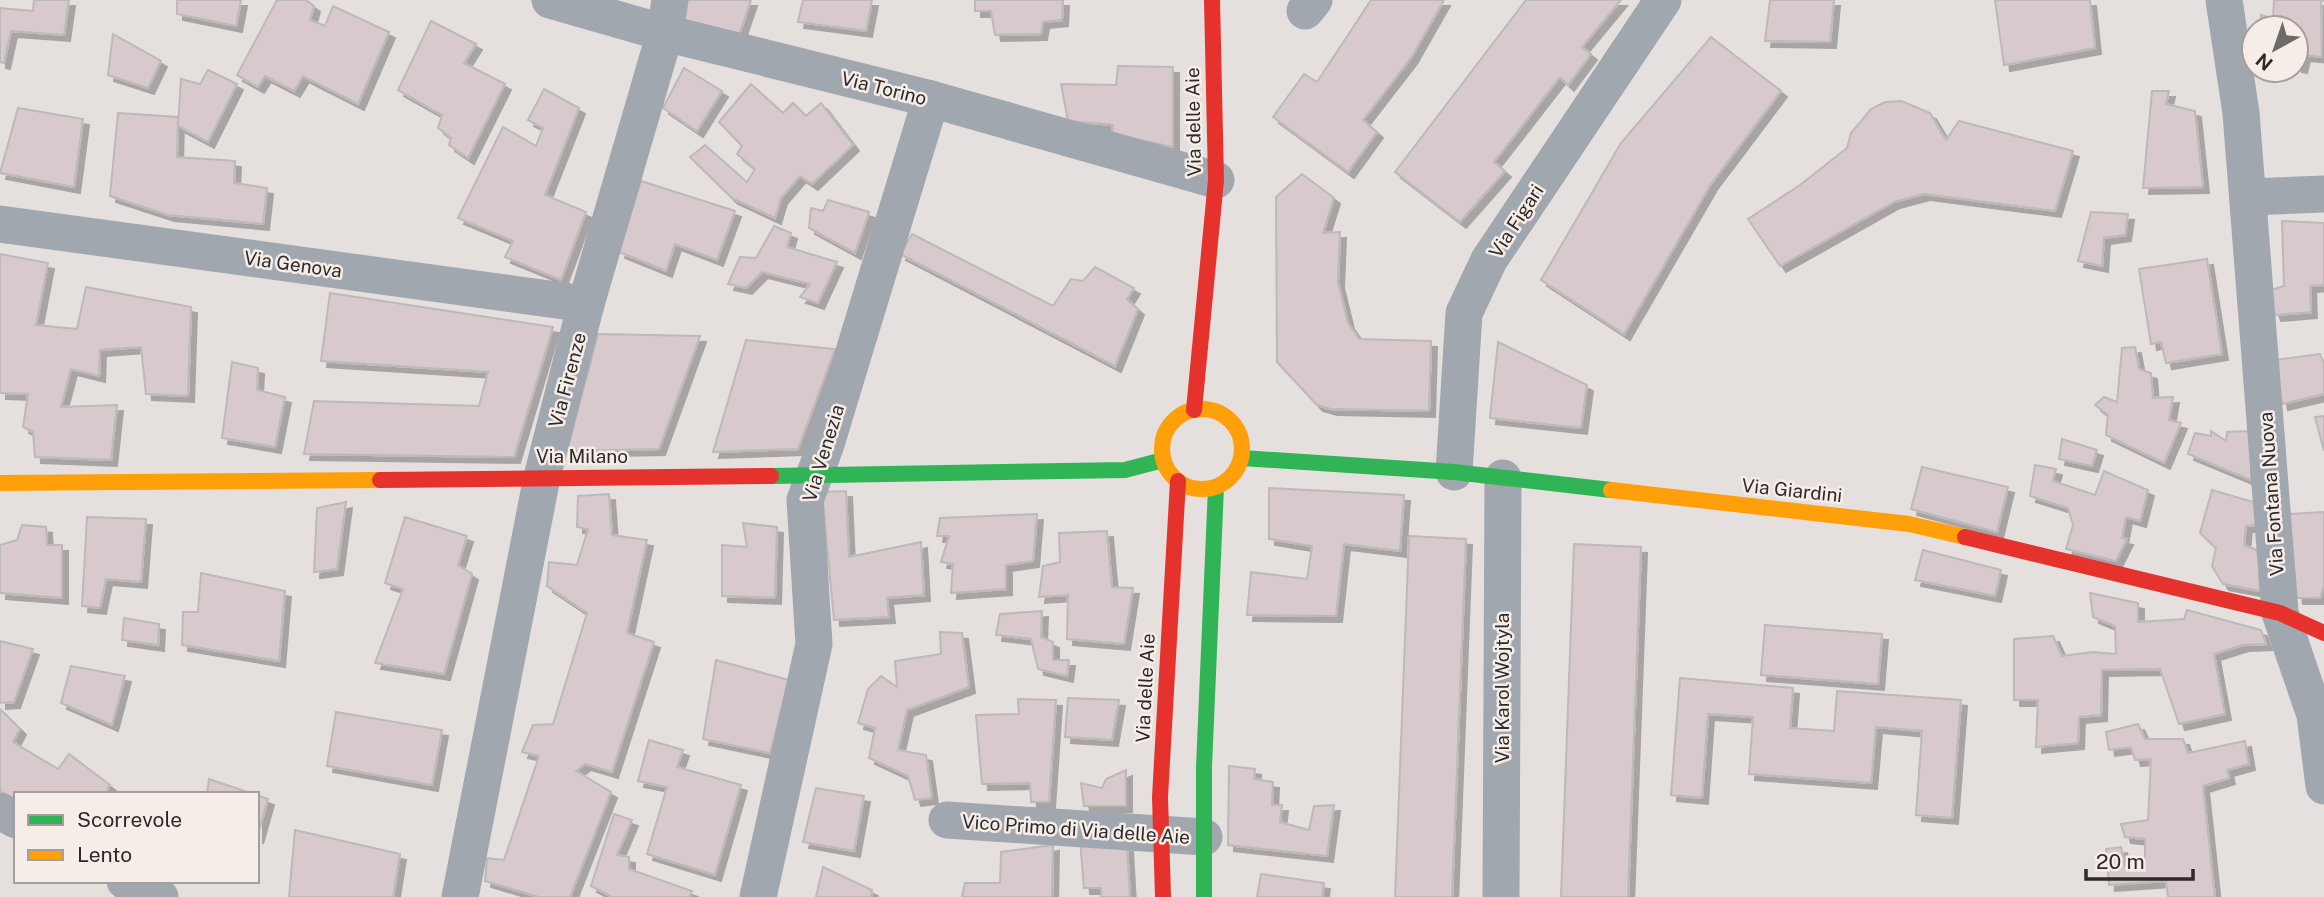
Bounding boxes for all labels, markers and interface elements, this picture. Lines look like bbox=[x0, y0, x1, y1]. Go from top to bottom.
north arrow bbox=[2240, 14, 2310, 84]
text: N bbox=[2251, 49, 2277, 75]
street label: Via Torino bbox=[839, 67, 929, 109]
street label: Via delle Aie bbox=[1181, 67, 1205, 177]
street label: Via Figari bbox=[1484, 180, 1548, 262]
street label: Via Genova bbox=[243, 246, 343, 282]
street label: Via Firenze bbox=[544, 330, 590, 430]
street label: Via Venezia bbox=[798, 402, 848, 504]
street label: Via Fontana Nuova bbox=[2254, 411, 2288, 577]
street label: Via Milano bbox=[536, 445, 628, 467]
street label: Via Giardini bbox=[1741, 474, 1843, 506]
street label: Via Karol Wojtyla bbox=[1491, 613, 1513, 763]
street label: Via delle Aie bbox=[1131, 633, 1159, 743]
legend bbox=[14, 792, 259, 883]
text: Scorrevole bbox=[77, 807, 182, 832]
street label: Vico Primo di Via delle Aie bbox=[961, 810, 1191, 848]
scale bar bbox=[2086, 838, 2193, 882]
text: Lento bbox=[77, 842, 132, 867]
text: 20 m bbox=[2096, 849, 2145, 874]

